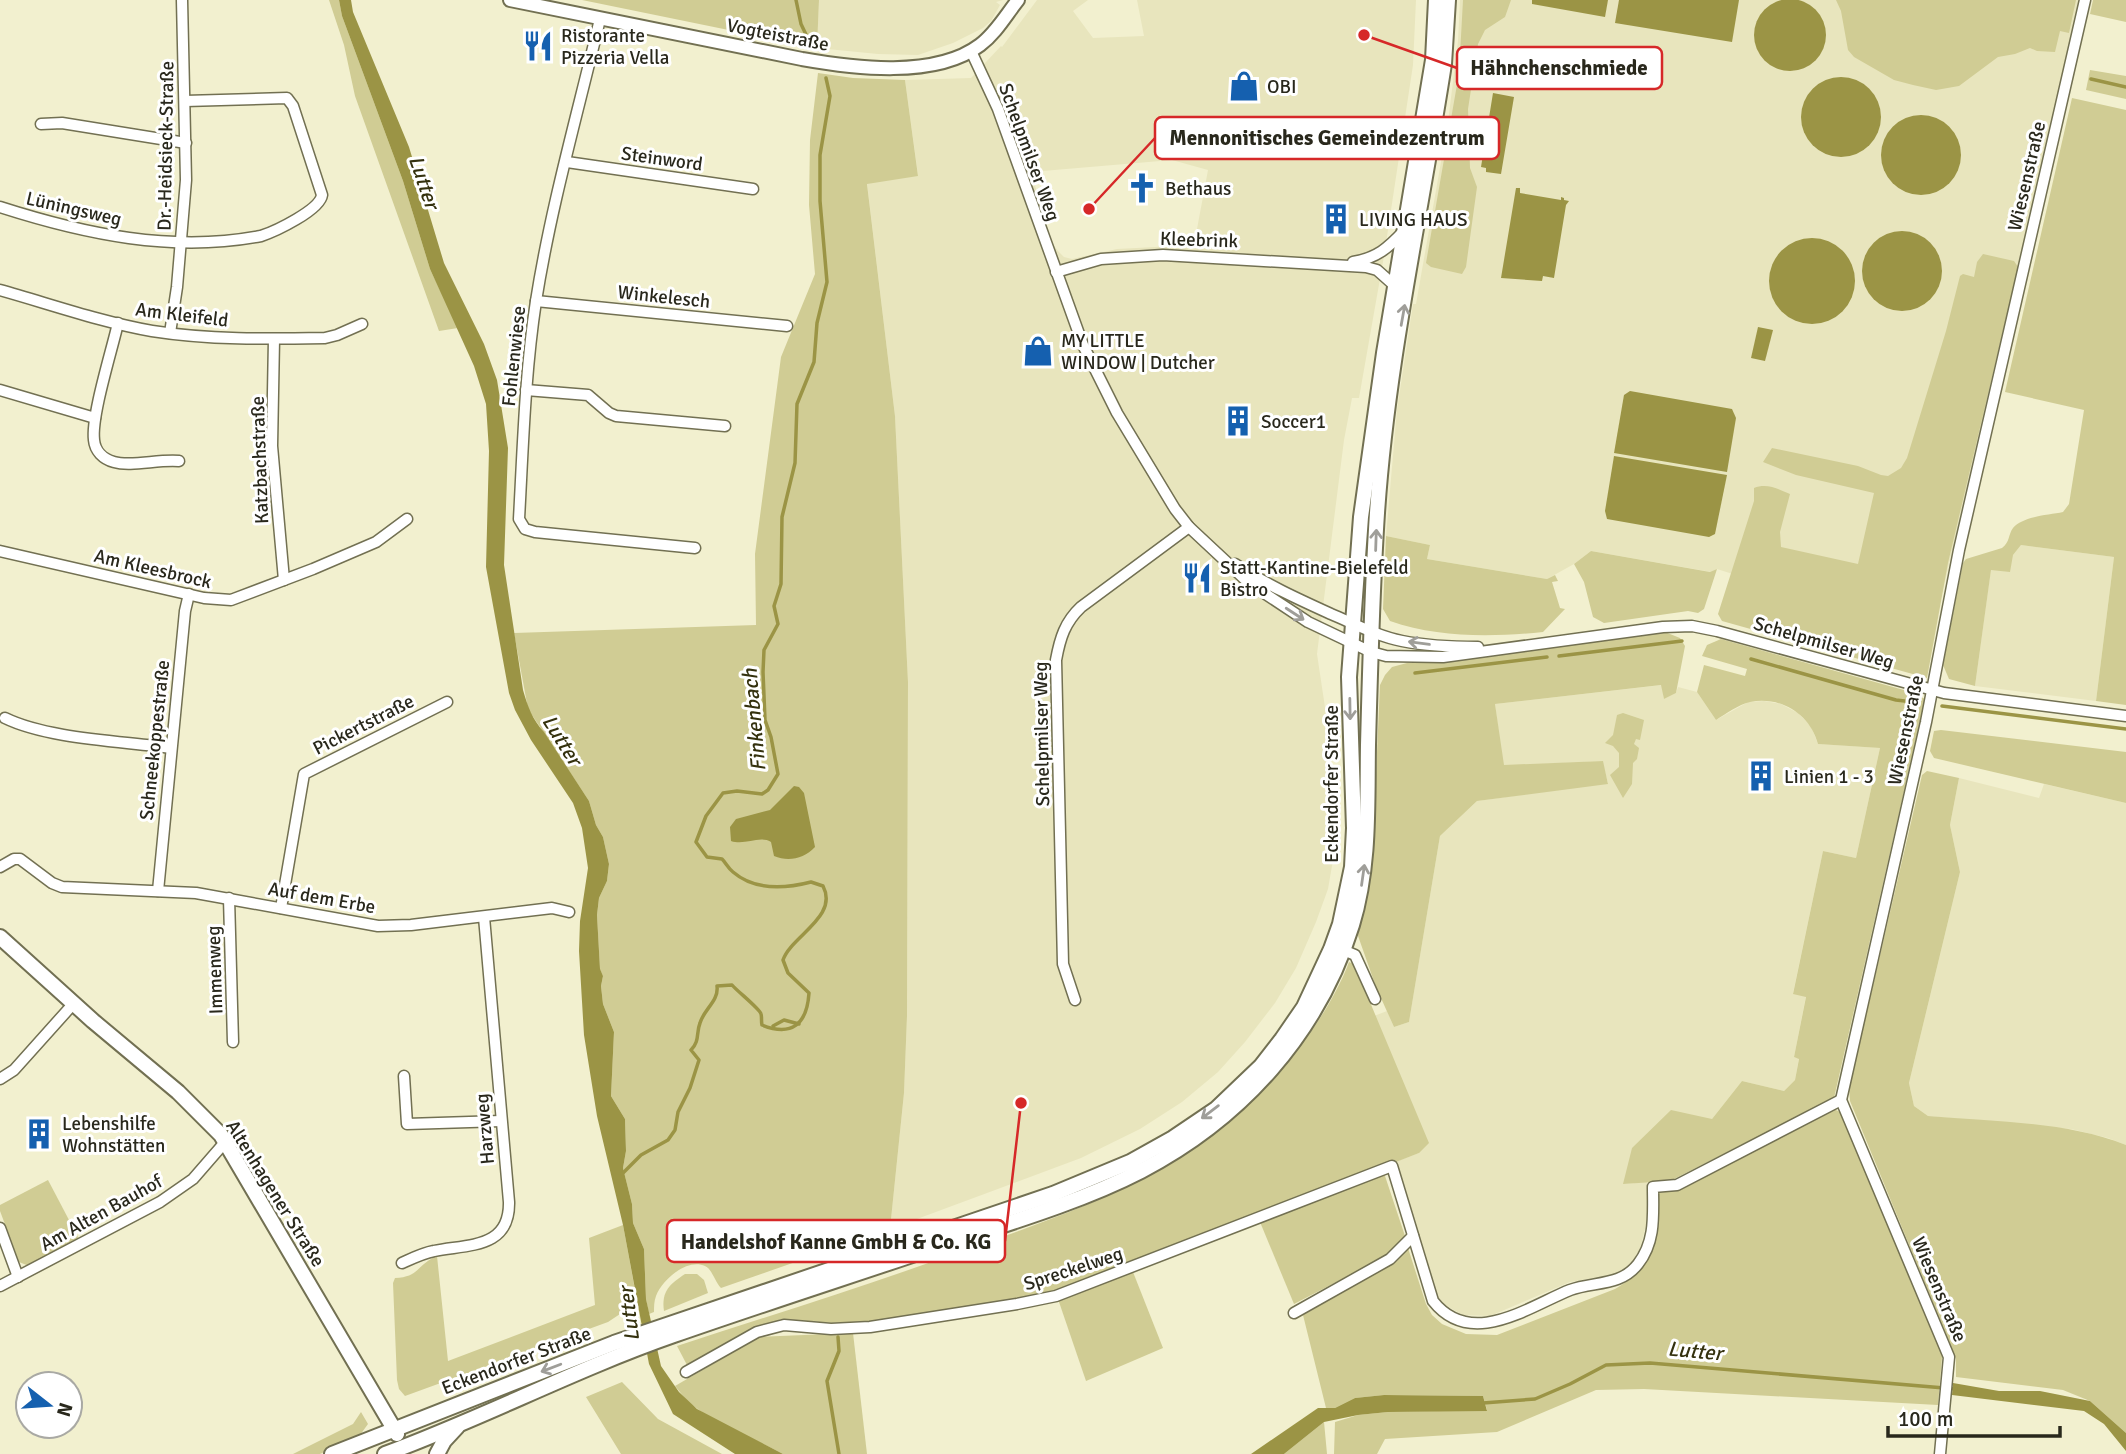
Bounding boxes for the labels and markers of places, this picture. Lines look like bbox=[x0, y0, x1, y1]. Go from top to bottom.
place label: Ristorante Pizzeria Vella bbox=[561, 24, 670, 70]
restaurant icon: Ristorante Pizzeria Vella bbox=[521, 29, 555, 63]
callout: Hähnchenschmiede bbox=[1457, 47, 1662, 89]
shop icon: OBI bbox=[1227, 69, 1261, 103]
place label: OBI bbox=[1267, 75, 1297, 99]
callout: Mennonitisches Gemeindezentrum bbox=[1155, 117, 1499, 159]
church icon: Bethaus bbox=[1125, 171, 1159, 205]
place label: Bethaus bbox=[1165, 177, 1231, 201]
building icon: LIVING HAUS bbox=[1319, 202, 1353, 236]
place label: LIVING HAUS bbox=[1359, 208, 1467, 232]
place label: MY LITTLE WINDOW | Dutcher bbox=[1061, 329, 1215, 375]
shop icon: MY LITTLE WINDOW | Dutcher bbox=[1021, 334, 1055, 368]
building icon: Soccer1 bbox=[1221, 404, 1255, 438]
place label: Soccer1 bbox=[1261, 410, 1326, 434]
place label: Statt-Kantine-Bielefeld Bistro bbox=[1220, 556, 1409, 602]
restaurant icon: Statt-Kantine-Bielefeld Bistro bbox=[1180, 561, 1214, 595]
building icon: Linien 1 - 3 bbox=[1744, 759, 1778, 793]
place label: Linien 1 - 3 bbox=[1784, 765, 1874, 789]
place label: Lebenshilfe Wohnstätten bbox=[62, 1112, 165, 1158]
building icon: Lebenshilfe Wohnstätten bbox=[22, 1117, 56, 1151]
callout: Handelshof Kanne GmbH & Co. KG bbox=[667, 1220, 1005, 1262]

